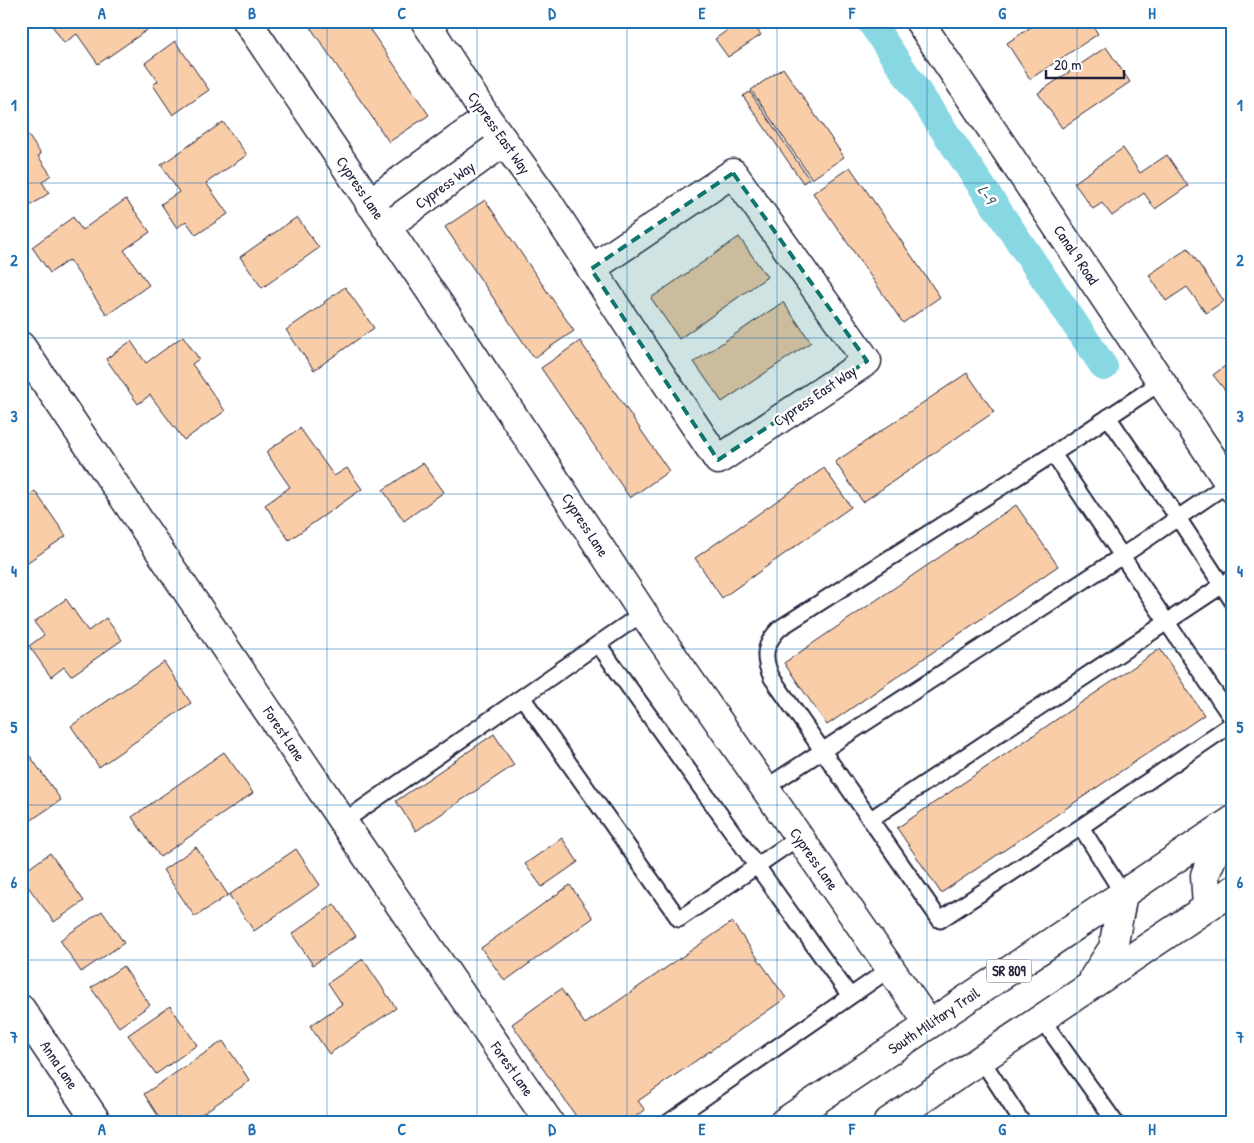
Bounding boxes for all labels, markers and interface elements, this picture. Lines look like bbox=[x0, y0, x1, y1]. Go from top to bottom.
text: A bbox=[98, 2, 106, 24]
text: B bbox=[248, 2, 256, 24]
text: C bbox=[398, 2, 407, 24]
text: D bbox=[548, 2, 556, 24]
text: E bbox=[698, 2, 706, 24]
text: F bbox=[848, 2, 856, 24]
text: G bbox=[998, 2, 1006, 24]
text: H bbox=[1148, 2, 1156, 24]
scale bar bbox=[1046, 48, 1124, 80]
text: 20 m bbox=[1054, 54, 1081, 75]
street label: Cypress East Way bbox=[463, 87, 536, 178]
text: 1 bbox=[11, 94, 17, 116]
text: 1 bbox=[1237, 94, 1243, 116]
street label: Cypress Lane bbox=[332, 152, 389, 223]
street label: Cypress Way bbox=[411, 156, 479, 213]
water label: L-9 bbox=[973, 180, 1002, 209]
street label: Canal 9 Road bbox=[1049, 221, 1104, 289]
text: 2 bbox=[10, 249, 18, 271]
text: 2 bbox=[1236, 249, 1244, 271]
street label: Cypress East Way bbox=[769, 360, 860, 431]
text: 3 bbox=[10, 405, 18, 427]
text: 3 bbox=[1236, 405, 1244, 427]
street label: Cypress Lane bbox=[557, 489, 614, 561]
text: 4 bbox=[11, 560, 17, 582]
text: 4 bbox=[1237, 560, 1243, 582]
street label: Forest Lane bbox=[258, 701, 310, 765]
text: 5 bbox=[11, 716, 18, 738]
text: 5 bbox=[1237, 716, 1244, 738]
street label: Cypress Lane bbox=[785, 823, 844, 894]
text: 6 bbox=[11, 871, 18, 893]
text: 6 bbox=[1237, 871, 1244, 893]
road number: SR 809 bbox=[986, 959, 1032, 982]
street label: South Military Trail bbox=[884, 982, 984, 1059]
text: 7 bbox=[9, 1026, 18, 1048]
text: 7 bbox=[1235, 1026, 1244, 1048]
street label: Anna Lane bbox=[35, 1036, 83, 1093]
street label: Forest Lane bbox=[485, 1036, 539, 1100]
text: A bbox=[98, 1118, 106, 1140]
text: B bbox=[248, 1118, 256, 1140]
text: C bbox=[398, 1118, 407, 1140]
text: D bbox=[548, 1118, 556, 1140]
text: E bbox=[698, 1118, 706, 1140]
text: F bbox=[848, 1118, 856, 1140]
text: G bbox=[998, 1118, 1006, 1140]
text: H bbox=[1148, 1118, 1156, 1140]

